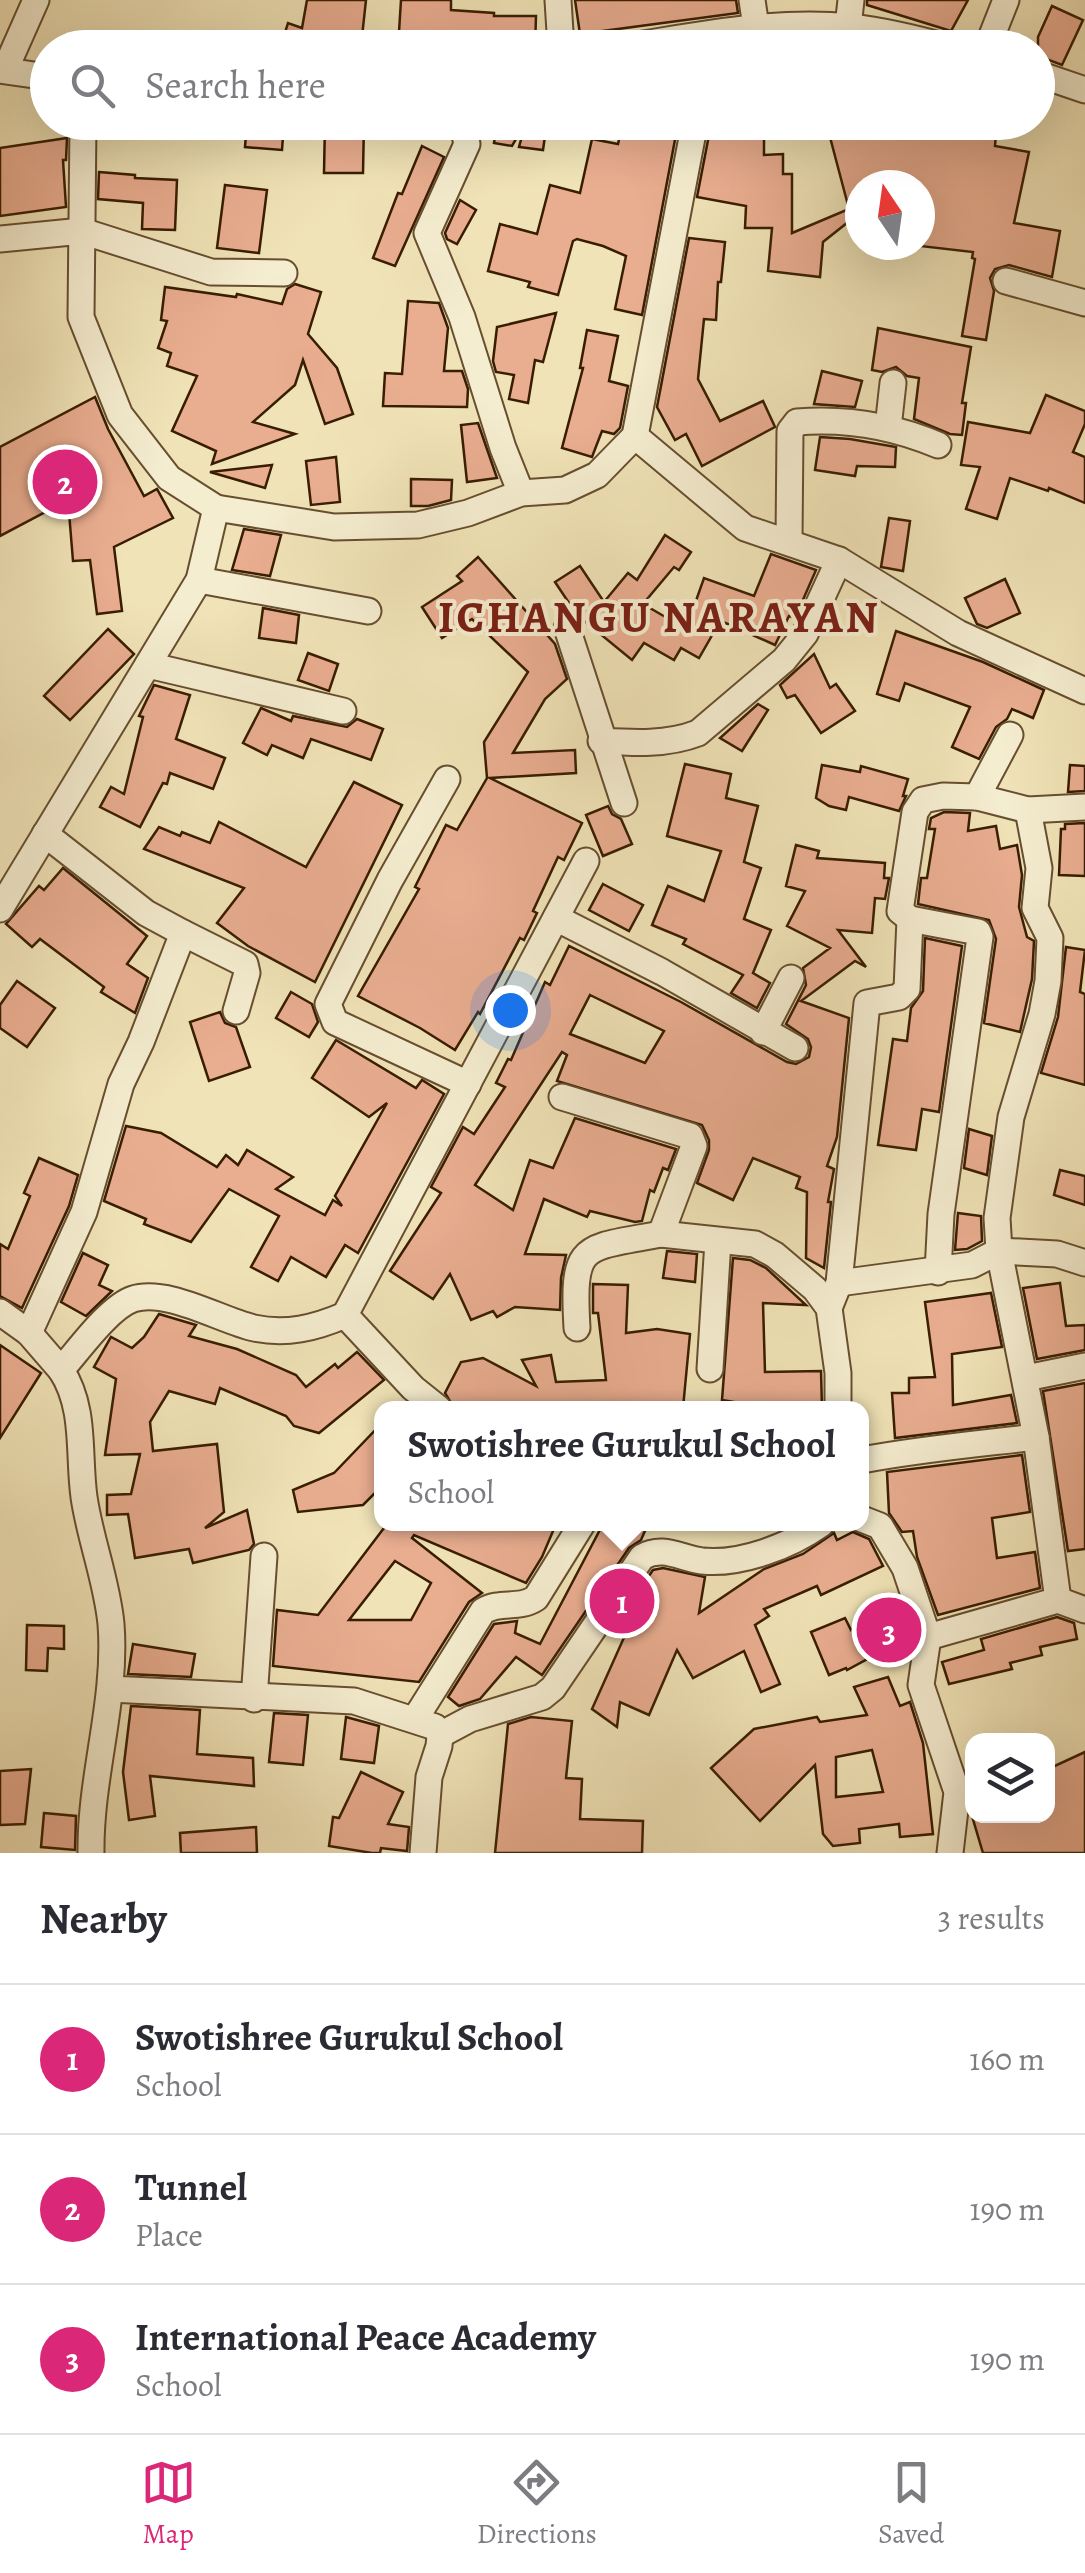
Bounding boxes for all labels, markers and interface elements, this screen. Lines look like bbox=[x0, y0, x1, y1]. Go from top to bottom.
search box bbox=[30, 30, 1055, 140]
icon: search bbox=[65, 58, 120, 113]
text: Search here bbox=[145, 59, 326, 111]
north arrow bbox=[845, 170, 935, 260]
pin: 2 bbox=[32, 444, 98, 520]
district label: ICHANGU NARAYAN bbox=[438, 586, 880, 648]
your location bbox=[485, 985, 536, 1036]
popup bbox=[374, 1401, 869, 1531]
text: Swotishree Gurukul School bbox=[408, 1418, 835, 1470]
text: School bbox=[408, 1470, 494, 1514]
pin: 1 bbox=[590, 1564, 654, 1638]
pin: 3 bbox=[856, 1592, 922, 1668]
map controls bbox=[965, 1733, 1055, 1823]
button: layers bbox=[965, 1733, 1055, 1823]
text: Nearby bbox=[40, 1890, 167, 1947]
text: 3 results bbox=[938, 1896, 1045, 1940]
text: Swotishree Gurukul School bbox=[135, 2011, 563, 2063]
text: 1 bbox=[67, 2037, 78, 2081]
text: 160 m bbox=[969, 2037, 1045, 2081]
text: School bbox=[135, 2063, 222, 2107]
text: Tunnel bbox=[135, 2161, 247, 2213]
text: 2 bbox=[65, 2187, 80, 2231]
text: 190 m bbox=[969, 2187, 1045, 2231]
text: Place bbox=[135, 2213, 203, 2257]
text: International Peace Academy bbox=[135, 2311, 596, 2363]
text: 3 bbox=[66, 2337, 79, 2381]
text: 190 m bbox=[969, 2337, 1045, 2381]
text: School bbox=[135, 2363, 222, 2407]
tab: Map bbox=[141, 2455, 196, 2553]
tab: Directions bbox=[477, 2455, 597, 2553]
tab: Saved bbox=[878, 2455, 944, 2553]

